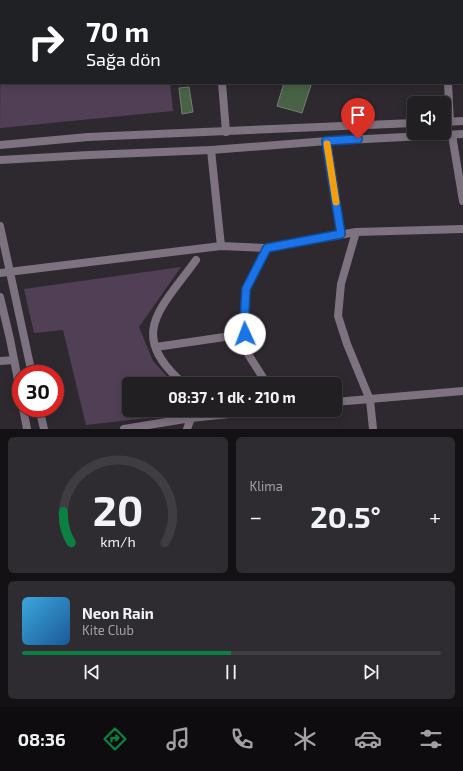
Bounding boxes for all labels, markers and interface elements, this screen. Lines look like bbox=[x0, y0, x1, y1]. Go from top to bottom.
text: 70 m bbox=[86, 14, 149, 48]
icon: right bbox=[20, 16, 72, 68]
text: Sağa dön bbox=[86, 48, 161, 70]
map controls bbox=[407, 96, 451, 140]
button: sound bbox=[407, 96, 451, 140]
pin bbox=[341, 98, 375, 139]
icon: arrive bbox=[347, 104, 369, 126]
position arrow bbox=[224, 313, 266, 355]
speed limit sign: 30 bbox=[12, 365, 64, 417]
text: 08:37 · 1 dk · 210 m bbox=[168, 388, 296, 406]
text: Klima bbox=[250, 478, 283, 494]
text: 20 bbox=[93, 484, 143, 534]
text: 20.5° bbox=[310, 498, 381, 534]
text: − bbox=[250, 503, 262, 529]
text: + bbox=[429, 503, 441, 529]
text: km/h bbox=[100, 533, 135, 550]
text: Neon Rain bbox=[82, 604, 154, 622]
text: Kite Club bbox=[82, 622, 134, 638]
icon: previous bbox=[81, 661, 103, 683]
icon: pause bbox=[220, 661, 242, 683]
icon: next bbox=[360, 661, 382, 683]
icon: directions bbox=[101, 725, 129, 753]
icon: music bbox=[164, 725, 192, 753]
icon: phone bbox=[228, 725, 256, 753]
icon: climate bbox=[291, 725, 319, 753]
icon: car bbox=[354, 725, 382, 753]
icon: filters bbox=[417, 725, 445, 753]
text: 08:36 bbox=[18, 728, 66, 750]

